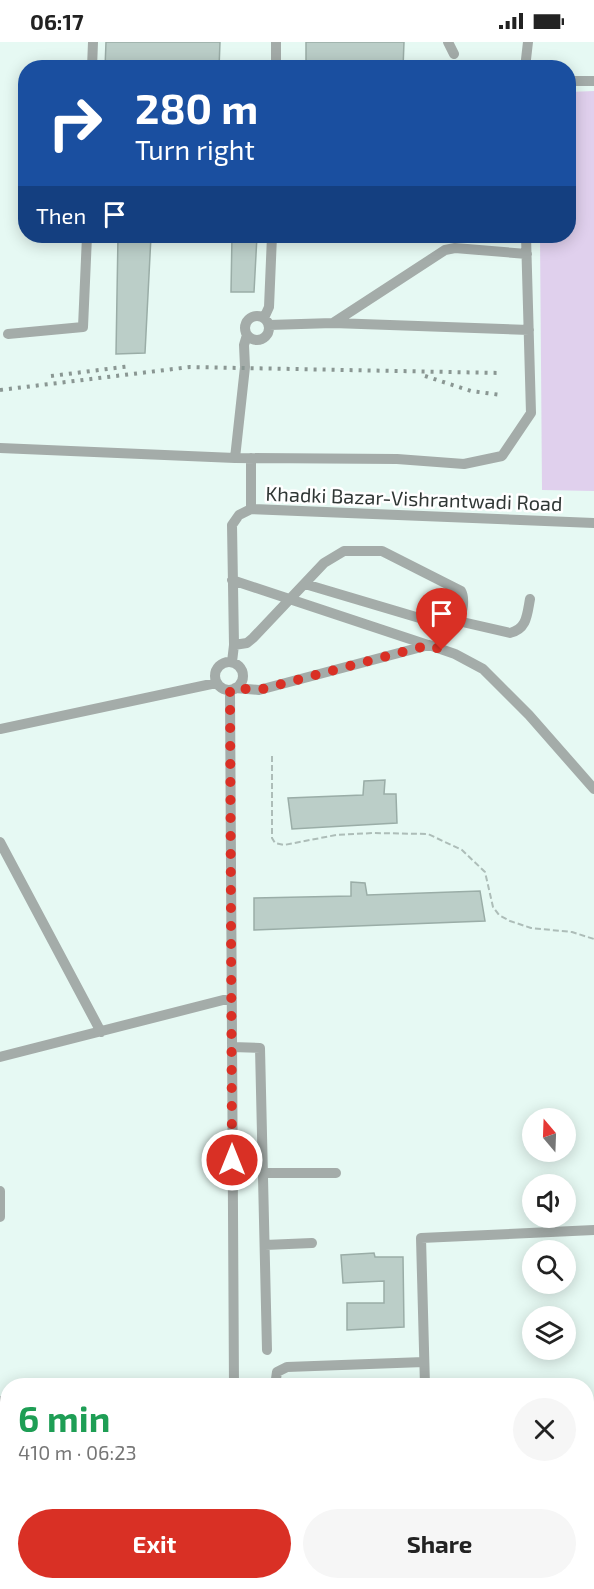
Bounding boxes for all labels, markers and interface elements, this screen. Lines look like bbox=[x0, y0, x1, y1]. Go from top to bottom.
text: 06:17 bbox=[30, 8, 84, 34]
text: 280 m bbox=[135, 82, 258, 132]
icon: right bbox=[36, 84, 114, 162]
text: Turn right bbox=[135, 133, 255, 165]
icon: arrive bbox=[98, 198, 131, 231]
text: Then bbox=[36, 202, 86, 228]
street label: Khadki Bazar-Vishrantwadi Road bbox=[265, 481, 563, 515]
pin bbox=[416, 588, 467, 650]
icon: arrive bbox=[425, 597, 458, 630]
north arrow bbox=[522, 1108, 576, 1162]
map controls bbox=[522, 1108, 576, 1360]
position arrow bbox=[200, 1128, 264, 1192]
button: sound bbox=[522, 1174, 576, 1228]
button: search bbox=[522, 1240, 576, 1294]
button: layers bbox=[522, 1306, 576, 1360]
text: 6 min bbox=[18, 1396, 110, 1439]
button: close bbox=[513, 1398, 576, 1461]
text: 410 m · 06:23 bbox=[18, 1440, 137, 1464]
button: Exit bbox=[18, 1509, 291, 1578]
button: Share bbox=[303, 1509, 576, 1578]

